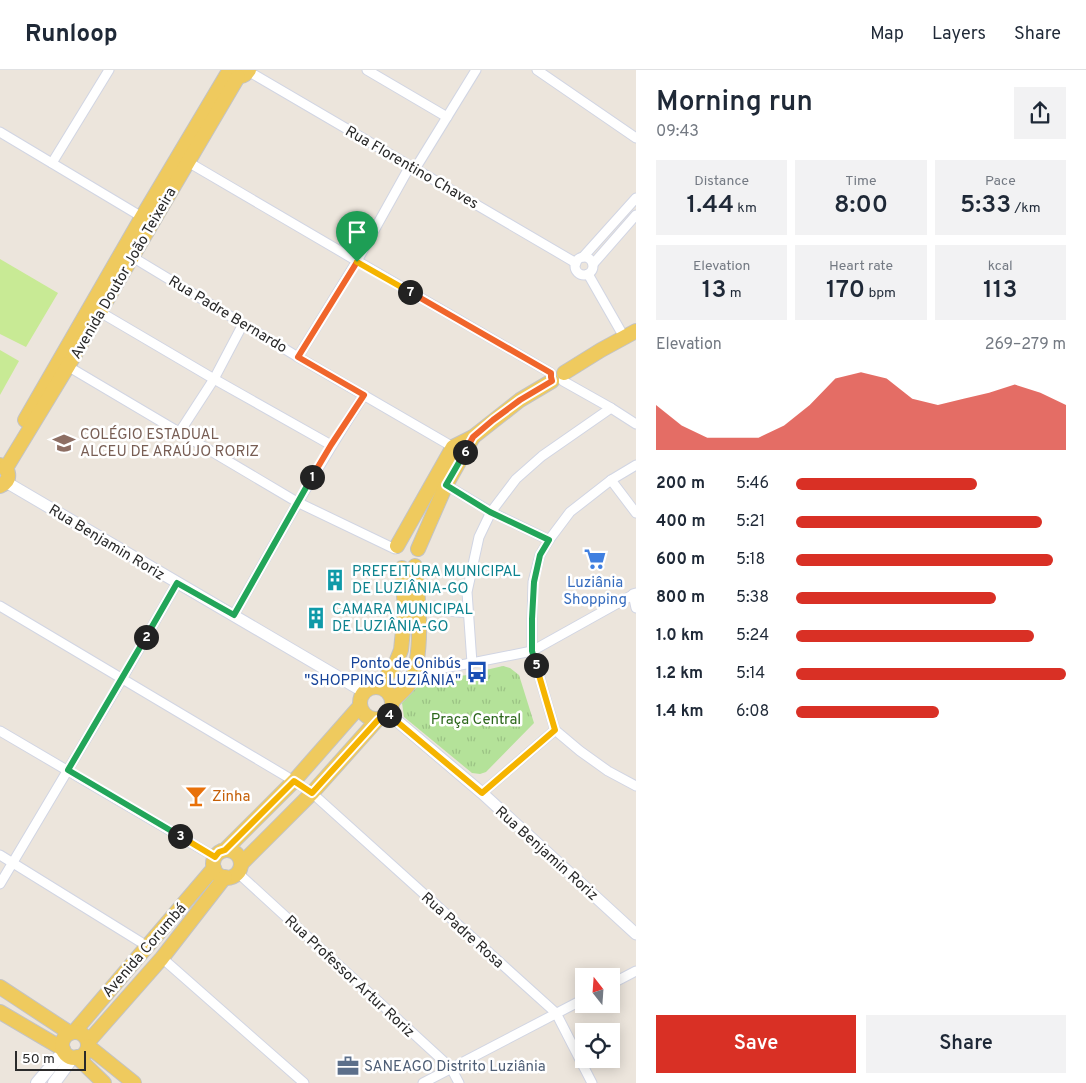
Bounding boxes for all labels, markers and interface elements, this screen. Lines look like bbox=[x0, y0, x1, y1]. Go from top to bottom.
text: Runloop bbox=[25, 20, 118, 50]
text: Map bbox=[870, 23, 904, 46]
text: Layers bbox=[932, 23, 986, 46]
text: Share bbox=[1014, 23, 1061, 46]
text: Morning run bbox=[656, 85, 813, 121]
button: share bbox=[1014, 87, 1066, 139]
street label: Rua Florentino Chaves bbox=[341, 122, 481, 214]
text: 09:43 bbox=[656, 122, 699, 142]
text: Distance bbox=[694, 173, 749, 190]
text: Time bbox=[845, 173, 877, 190]
text: Pace bbox=[985, 173, 1016, 190]
street label: Avenida Doutor João Teixeira bbox=[67, 185, 181, 363]
text: 1.44 bbox=[687, 190, 734, 222]
text: 8:00 bbox=[834, 190, 888, 222]
text: 5:33 bbox=[960, 190, 1011, 222]
text: km bbox=[734, 200, 757, 217]
text: /km bbox=[1011, 200, 1041, 217]
pin bbox=[336, 211, 378, 262]
icon: arrive bbox=[343, 218, 371, 246]
text: Elevation bbox=[693, 258, 750, 275]
text: Heart rate bbox=[829, 258, 893, 275]
text: kcal bbox=[988, 258, 1013, 275]
street label: Rua Padre Bernardo bbox=[164, 272, 290, 358]
text: 13 bbox=[702, 275, 726, 307]
text: 170 bbox=[826, 275, 865, 307]
text: 113 bbox=[983, 275, 1018, 307]
pin: 7 bbox=[398, 280, 422, 304]
text: 7 bbox=[407, 284, 414, 301]
text: m bbox=[726, 285, 742, 302]
text: bpm bbox=[865, 285, 896, 302]
text: Elevation bbox=[656, 335, 722, 355]
text: 269–279 m bbox=[985, 335, 1066, 355]
place label: COLÉGIO ESTADUAL ALCEU DE ARAÚJO RORIZ bbox=[80, 425, 259, 462]
school or university icon: COLÉGIO ESTADUAL ALCEU DE ARAÚJO RORIZ bbox=[51, 430, 77, 456]
pin: 6 bbox=[452, 440, 478, 464]
text: 6 bbox=[461, 444, 470, 461]
pin: 1 bbox=[300, 464, 324, 490]
text: 1 bbox=[310, 469, 315, 486]
text: 200 m bbox=[656, 474, 705, 494]
text: 5:46 bbox=[736, 474, 769, 494]
street label: Rua Benjamin Roriz bbox=[45, 501, 168, 585]
text: 400 m bbox=[656, 512, 705, 532]
text: 5:21 bbox=[736, 512, 765, 532]
supermarket icon: Luziânia Shopping bbox=[582, 546, 608, 572]
text: 600 m bbox=[656, 550, 705, 570]
text: 5:18 bbox=[736, 550, 765, 570]
place label: PREFEITURA MUNICIPAL DE LUZIÂNIA-GO bbox=[352, 563, 521, 599]
building icon: PREFEITURA MUNICIPAL DE LUZIÂNIA-GO bbox=[322, 567, 348, 593]
place label: Luziânia Shopping bbox=[563, 574, 627, 610]
text: 800 m bbox=[656, 588, 705, 608]
text: 5:38 bbox=[736, 588, 769, 608]
place label: CAMARA MUNICIPAL DE LUZIÂNIA-GO bbox=[332, 601, 473, 637]
building icon: CAMARA MUNICIPAL DE LUZIÂNIA-GO bbox=[303, 605, 329, 631]
pin: 2 bbox=[134, 624, 158, 650]
text: 1.0 km bbox=[656, 626, 704, 646]
text: 5:24 bbox=[736, 626, 769, 646]
text: 2 bbox=[142, 629, 151, 646]
pin: 5 bbox=[524, 652, 548, 678]
place label: Ponto de Onibús "SHOPPING LUZIÂNIA" bbox=[304, 655, 461, 691]
text: 5 bbox=[532, 657, 541, 674]
bus stop icon: Ponto de Onibús "SHOPPING LUZIÂNIA" bbox=[464, 659, 490, 685]
text: 1.2 km bbox=[656, 664, 703, 684]
text: 5:14 bbox=[736, 664, 765, 684]
pin: 4 bbox=[376, 702, 402, 728]
text: 1.4 km bbox=[656, 702, 704, 722]
text: 6:08 bbox=[736, 702, 769, 722]
text: 4 bbox=[385, 707, 394, 724]
park label: Praça Central bbox=[431, 711, 521, 730]
bar icon: Zinha bbox=[183, 783, 209, 809]
place label: Zinha bbox=[212, 788, 250, 807]
street label: Rua Benjamin Roriz bbox=[491, 803, 601, 905]
pin: 3 bbox=[168, 824, 192, 848]
text: 3 bbox=[176, 828, 185, 845]
street label: Rua Padre Rosa bbox=[417, 889, 507, 973]
street label: Avenida Corumbá bbox=[99, 900, 191, 1002]
street label: Rua Professor Artur Roriz bbox=[280, 912, 418, 1042]
north arrow bbox=[575, 968, 620, 1012]
map controls bbox=[575, 968, 620, 1068]
button: Save bbox=[656, 1015, 856, 1073]
button: Share bbox=[866, 1015, 1066, 1073]
button: locate bbox=[575, 1023, 620, 1068]
scale bar bbox=[15, 1048, 86, 1071]
text: 50 m bbox=[22, 1051, 55, 1068]
office icon: SANEAGO Distrito Luziânia bbox=[335, 1053, 361, 1079]
place label: SANEAGO Distrito Luziânia bbox=[364, 1058, 546, 1077]

